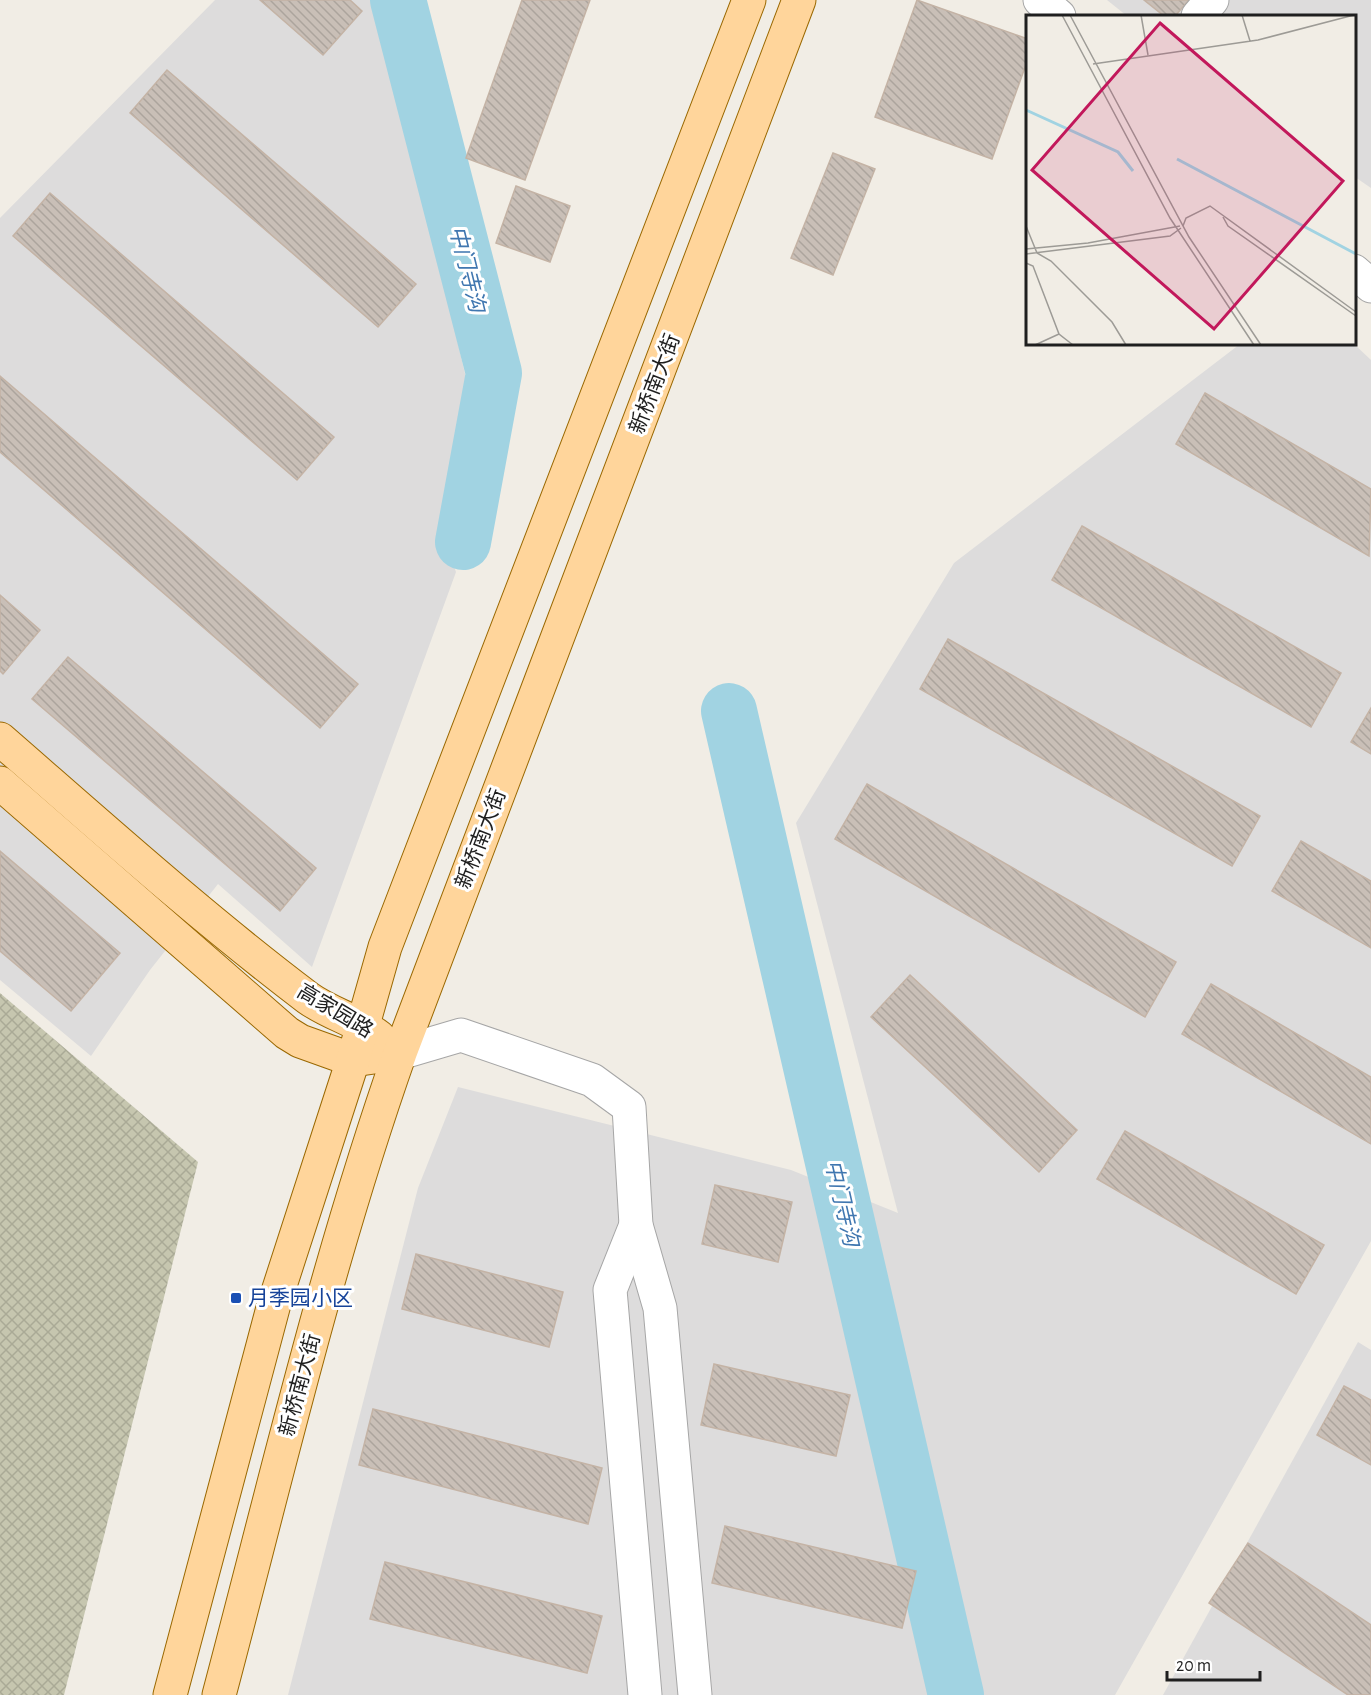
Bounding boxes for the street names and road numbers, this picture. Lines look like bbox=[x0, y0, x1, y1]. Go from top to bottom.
street label: 新桥南大街 bbox=[625, 331, 684, 437]
street label: 新桥南大街 bbox=[451, 786, 510, 892]
street label: 高家园路 bbox=[294, 980, 377, 1042]
street label: 新桥南大街 bbox=[275, 1331, 324, 1438]

